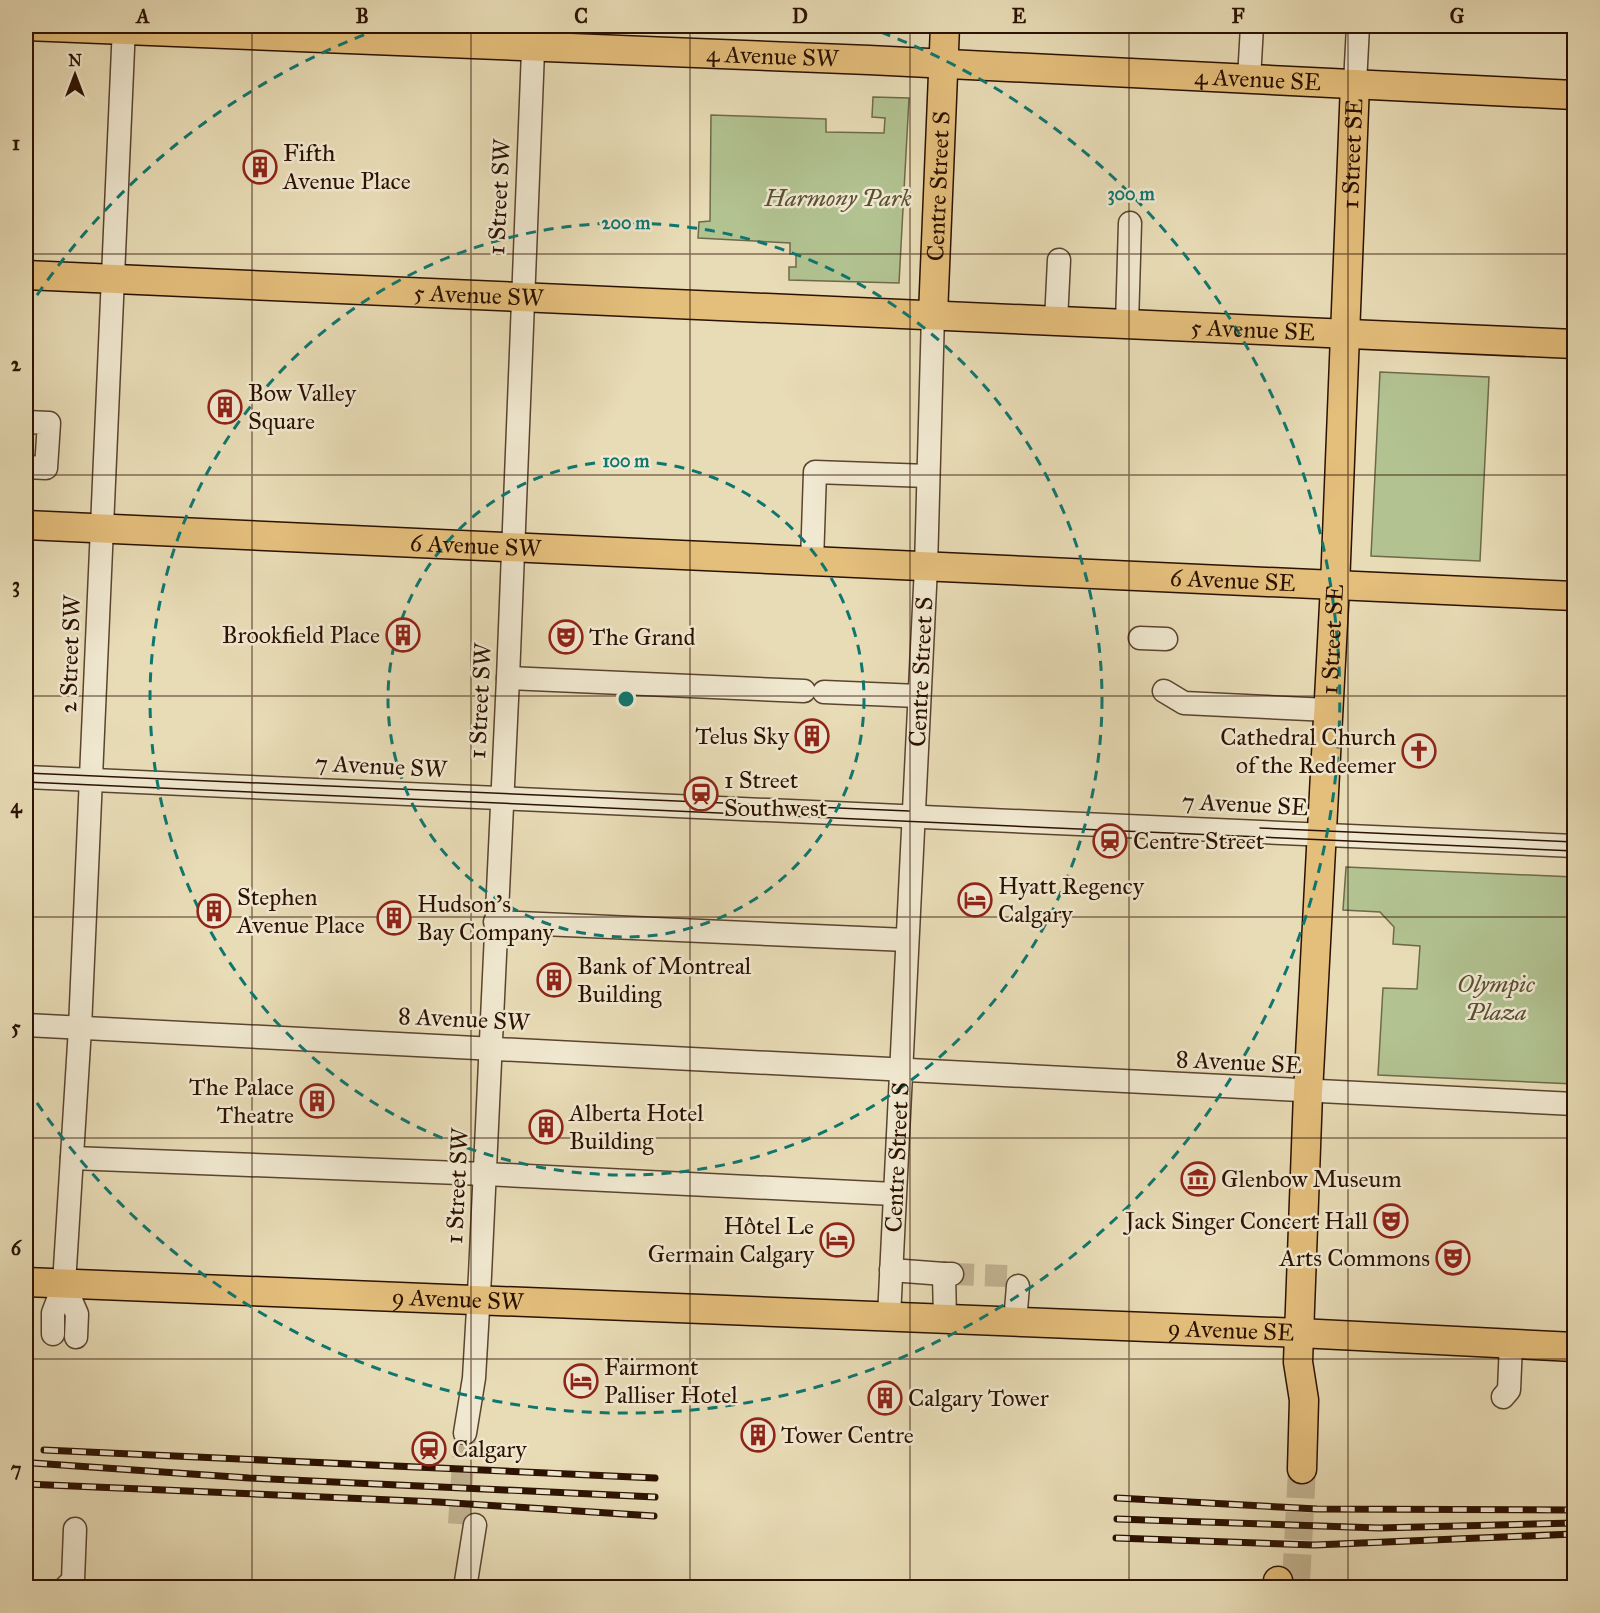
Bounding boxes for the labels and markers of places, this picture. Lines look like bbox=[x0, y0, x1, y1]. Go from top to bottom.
place label: Fifth Avenue Place bbox=[282, 138, 411, 196]
building icon: Fifth Avenue Place bbox=[242, 149, 278, 185]
place label: Bow Valley Square bbox=[248, 378, 357, 436]
building icon: Bow Valley Square bbox=[207, 389, 243, 425]
building icon: Brookfield Place bbox=[385, 617, 421, 653]
theatre icon: The Grand bbox=[548, 619, 584, 655]
place label: Brookfield Place bbox=[222, 620, 380, 650]
place label: The Grand bbox=[589, 622, 696, 652]
centre of rings bbox=[616, 689, 636, 709]
building icon: Telus Sky bbox=[794, 718, 830, 754]
place label: Telus Sky bbox=[695, 721, 790, 751]
place label: Cathedral Church of the Redeemer bbox=[1220, 722, 1396, 780]
church icon: Cathedral Church of the Redeemer bbox=[1401, 733, 1437, 769]
place label: 1 Street Southwest bbox=[724, 765, 828, 823]
station icon: 1 Street Southwest bbox=[683, 776, 719, 812]
station icon: Centre Street bbox=[1092, 823, 1128, 859]
place label: Centre Street bbox=[1133, 826, 1265, 856]
place label: Hyatt Regency Calgary bbox=[998, 871, 1145, 929]
place label: Stephen Avenue Place bbox=[236, 882, 365, 940]
hotel icon: Hyatt Regency Calgary bbox=[957, 882, 993, 918]
place label: Hudson's Bay Company bbox=[417, 889, 555, 947]
building icon: Stephen Avenue Place bbox=[196, 893, 232, 929]
building icon: Hudson's Bay Company bbox=[376, 900, 412, 936]
place label: Bank of Montreal Building bbox=[577, 951, 752, 1009]
building icon: Bank of Montreal Building bbox=[536, 962, 572, 998]
place label: The Palace Theatre bbox=[189, 1072, 294, 1130]
building icon: The Palace Theatre bbox=[299, 1083, 335, 1119]
place label: Alberta Hotel Building bbox=[568, 1098, 704, 1156]
building icon: Alberta Hotel Building bbox=[528, 1109, 564, 1145]
museum icon: Glenbow Museum bbox=[1180, 1161, 1216, 1197]
place label: Glenbow Museum bbox=[1221, 1164, 1402, 1194]
theatre icon: Jack Singer Concert Hall bbox=[1373, 1203, 1409, 1239]
place label: Jack Singer Concert Hall bbox=[1122, 1206, 1369, 1236]
place label: Hôtel Le Germain Calgary bbox=[648, 1211, 815, 1269]
hotel icon: Hôtel Le Germain Calgary bbox=[819, 1222, 855, 1258]
theatre icon: Arts Commons bbox=[1435, 1240, 1471, 1276]
place label: Arts Commons bbox=[1279, 1243, 1430, 1273]
place label: Fairmont Palliser Hotel bbox=[604, 1352, 738, 1410]
hotel icon: Fairmont Palliser Hotel bbox=[563, 1363, 599, 1399]
building icon: Calgary Tower bbox=[867, 1380, 903, 1416]
place label: Calgary Tower bbox=[908, 1383, 1049, 1413]
building icon: Tower Centre bbox=[740, 1417, 776, 1453]
place label: Tower Centre bbox=[781, 1420, 914, 1450]
station icon: Calgary bbox=[411, 1431, 447, 1467]
place label: Calgary bbox=[452, 1434, 527, 1464]

